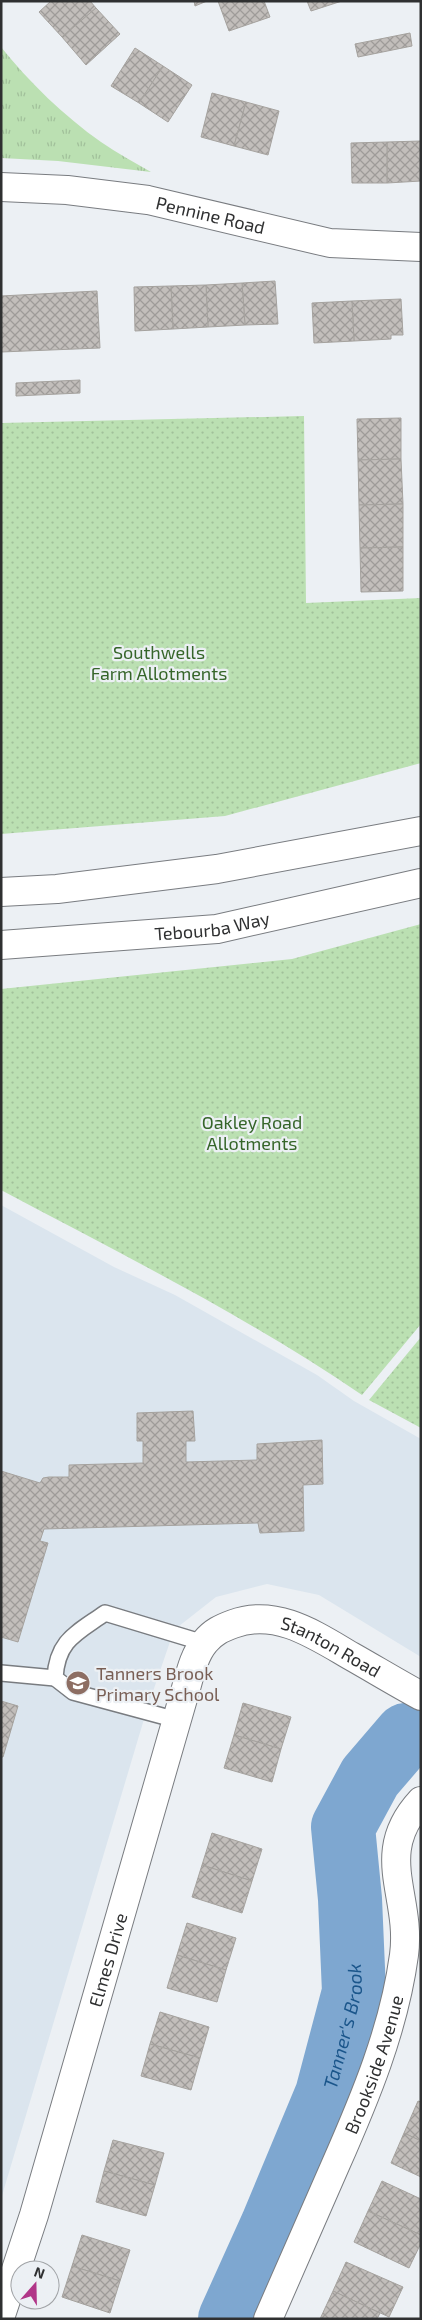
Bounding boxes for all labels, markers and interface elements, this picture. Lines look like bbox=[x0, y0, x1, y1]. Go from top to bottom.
street label: Pennine Road bbox=[154, 191, 267, 238]
park label: Southwells Farm Allotments bbox=[91, 641, 227, 684]
street label: Tebourba Way bbox=[154, 906, 272, 945]
park label: Oakley Road Allotments bbox=[202, 1111, 302, 1154]
street label: Stanton Road bbox=[278, 1611, 385, 1682]
place label: Tanners Brook Primary School bbox=[96, 1662, 220, 1705]
school or university icon: Tanners Brook Primary School bbox=[65, 1670, 91, 1696]
street label: Elmes Drive bbox=[84, 1910, 132, 2009]
water label: Tanner's Brook bbox=[317, 1963, 366, 2091]
street label: Brookside Avenue bbox=[339, 1993, 407, 2137]
north arrow bbox=[10, 2260, 60, 2310]
text: N bbox=[32, 2263, 47, 2282]

